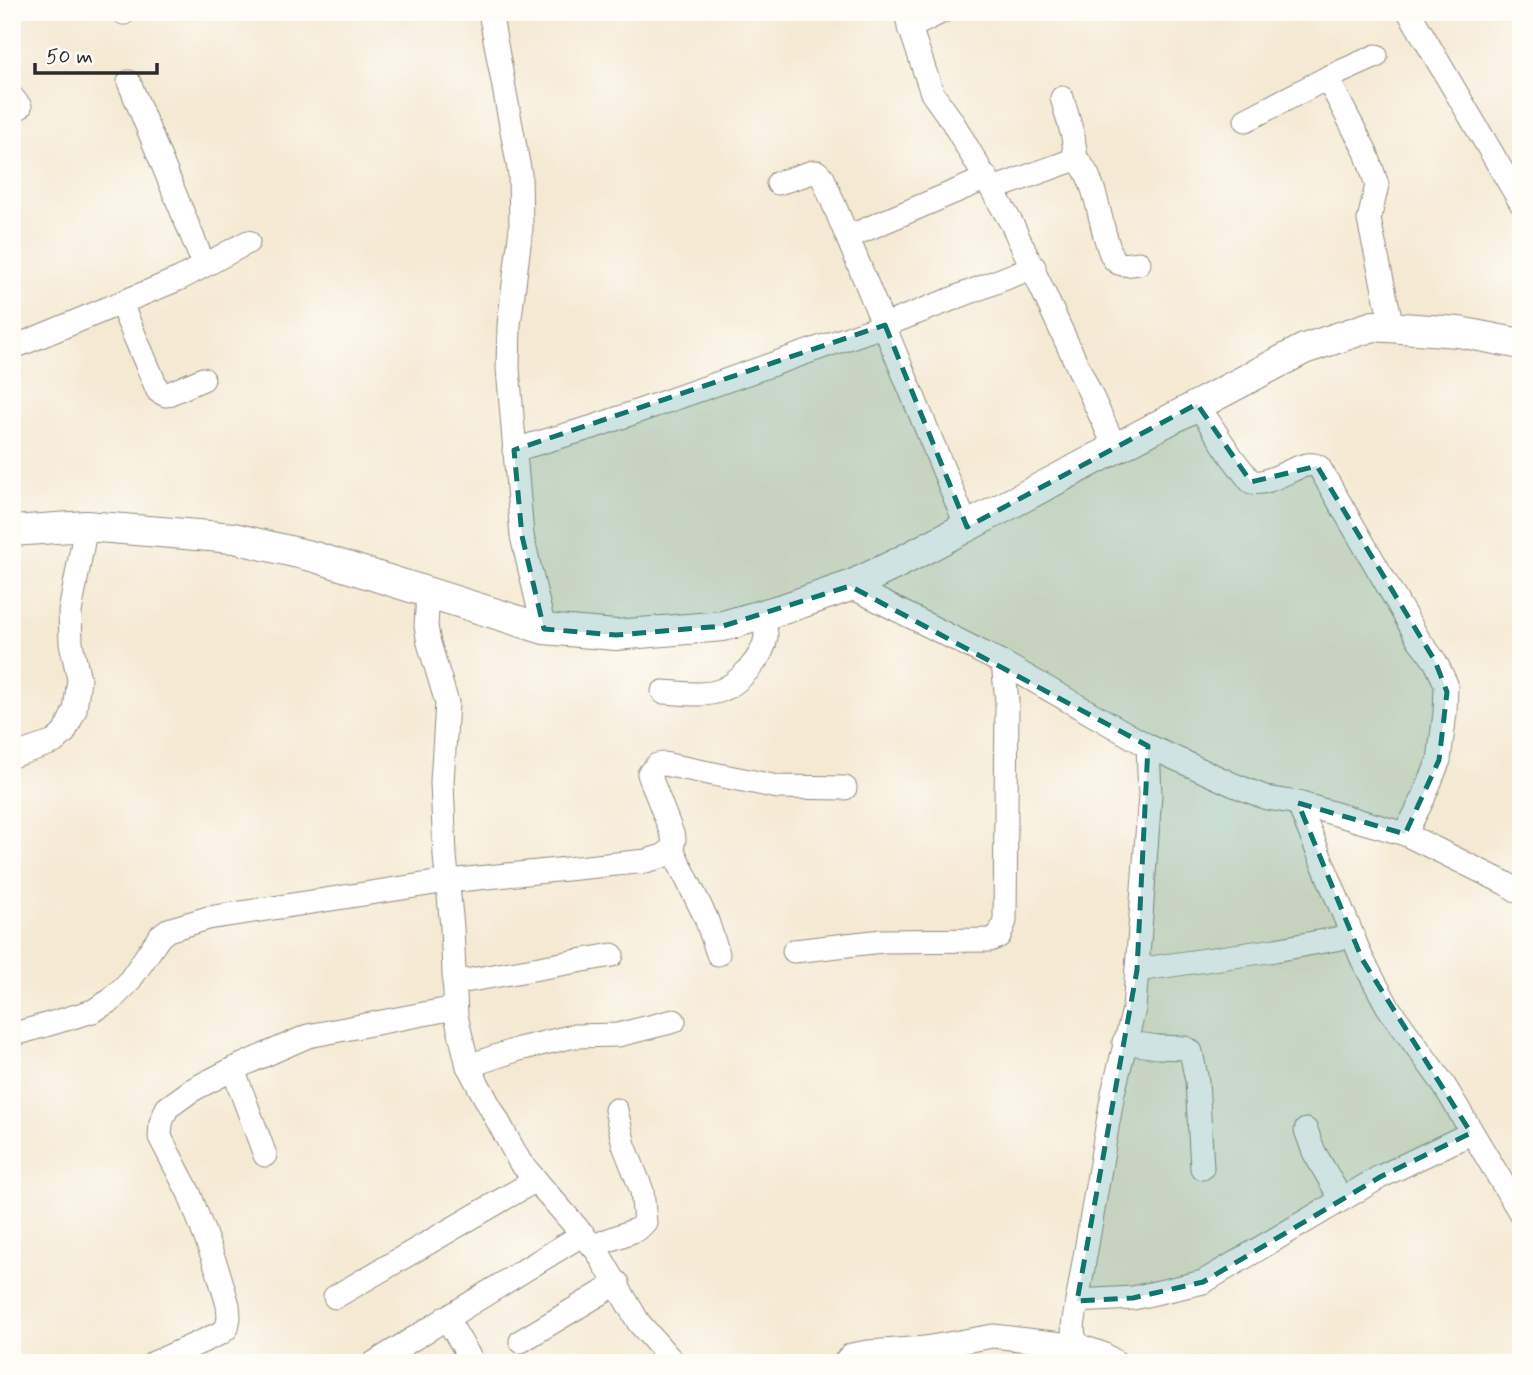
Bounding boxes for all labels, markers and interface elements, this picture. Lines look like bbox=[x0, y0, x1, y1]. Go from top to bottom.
scale bar bbox=[35, 32, 158, 76]
text: 50 m bbox=[46, 43, 93, 71]

